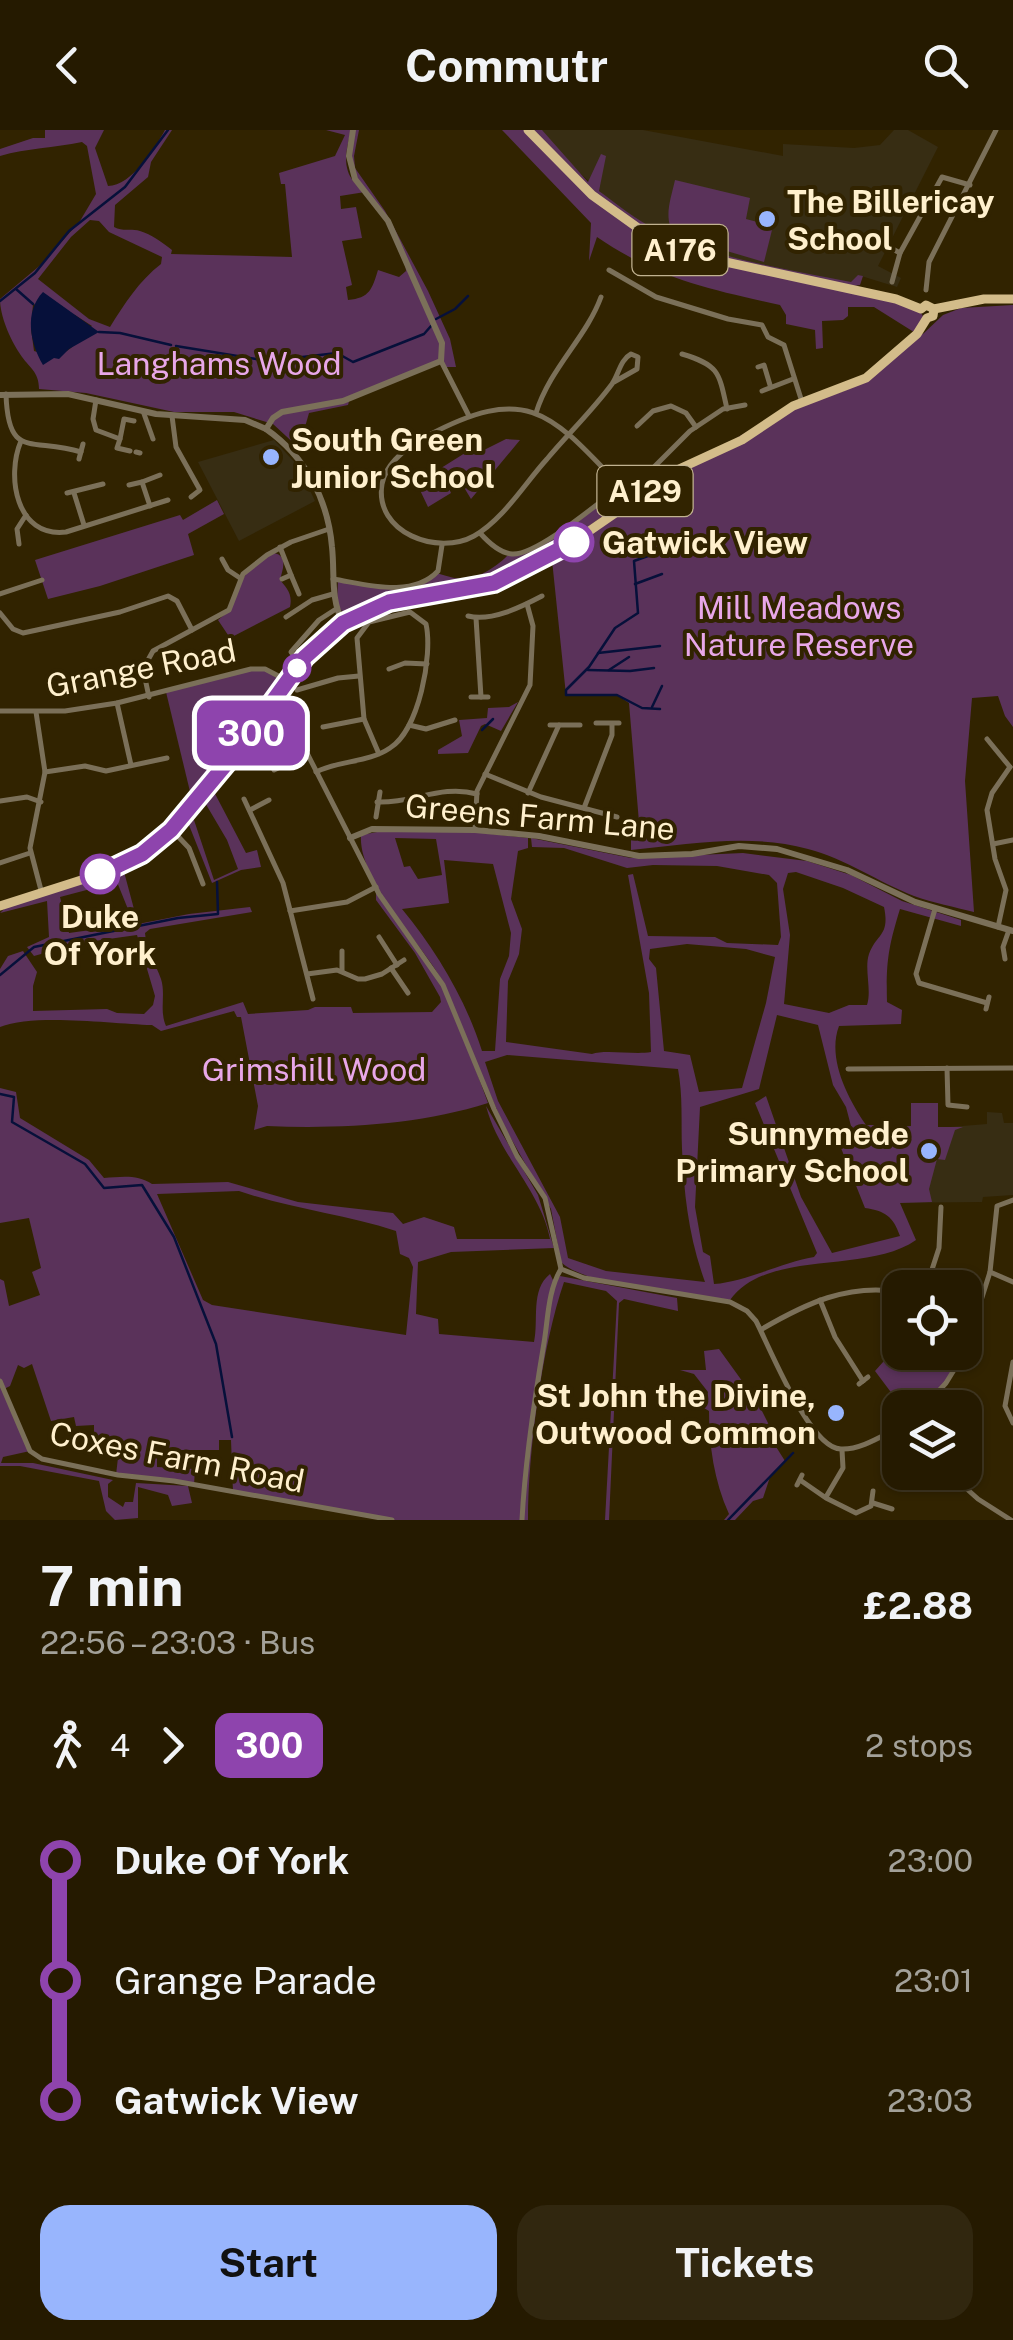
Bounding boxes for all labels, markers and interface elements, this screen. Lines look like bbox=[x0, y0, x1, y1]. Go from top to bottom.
icon: back bbox=[40, 38, 95, 93]
icon: search bbox=[918, 38, 973, 93]
text: Commutr bbox=[405, 39, 608, 92]
place label: The Billericay School bbox=[787, 183, 995, 257]
marker: The Billericay School bbox=[756, 208, 778, 230]
road number: A176 bbox=[632, 225, 728, 275]
park label: Langhams Wood bbox=[96, 345, 342, 382]
place label: South Green Junior School bbox=[291, 421, 495, 495]
marker: South Green Junior School bbox=[260, 446, 282, 468]
road number: A129 bbox=[598, 466, 692, 516]
marker: Gatwick View bbox=[555, 523, 593, 561]
place label: Gatwick View bbox=[602, 524, 808, 561]
park label: Mill Meadows Nature Reserve bbox=[684, 589, 914, 663]
street label: Grange Road bbox=[43, 631, 239, 705]
unlabelled marker bbox=[284, 655, 310, 681]
line badge: 300 bbox=[194, 700, 308, 766]
text: 300 bbox=[217, 713, 285, 754]
street label: Greens Farm Lane bbox=[404, 787, 676, 847]
marker: Duke Of York bbox=[81, 855, 119, 893]
place label: Duke Of York bbox=[44, 898, 156, 972]
park label: Grimshill Wood bbox=[202, 1051, 426, 1088]
place label: Sunnymede Primary School bbox=[675, 1115, 909, 1189]
marker: Sunnymede Primary School bbox=[918, 1140, 940, 1162]
map controls bbox=[882, 1270, 982, 1490]
button: locate bbox=[882, 1270, 982, 1370]
place label: St John the Divine, Outwood Common bbox=[535, 1377, 816, 1451]
button: layers bbox=[882, 1390, 982, 1490]
marker: St John the Divine, Outwood Common bbox=[825, 1402, 847, 1424]
street label: Coxes Farm Road bbox=[47, 1414, 307, 1500]
text: 7 min bbox=[40, 1554, 184, 1618]
text: £2.88 bbox=[863, 1583, 973, 1628]
text: 22:56 – 23:03 · Bus bbox=[40, 1624, 315, 1661]
icon: walk bbox=[40, 1718, 95, 1773]
icon: forward bbox=[145, 1718, 200, 1773]
text: 300 bbox=[235, 1725, 303, 1766]
text: 4 bbox=[110, 1727, 130, 1764]
text: 2 stops bbox=[865, 1727, 973, 1764]
text: Duke Of York bbox=[114, 1838, 349, 1883]
text: 23:00 bbox=[888, 1842, 973, 1879]
text: Grange Parade bbox=[114, 1958, 377, 2003]
text: 23:01 bbox=[894, 1962, 973, 1999]
text: Gatwick View bbox=[114, 2078, 358, 2123]
text: 23:03 bbox=[887, 2082, 973, 2119]
button: Start bbox=[40, 2205, 497, 2320]
button: Tickets bbox=[517, 2205, 973, 2320]

